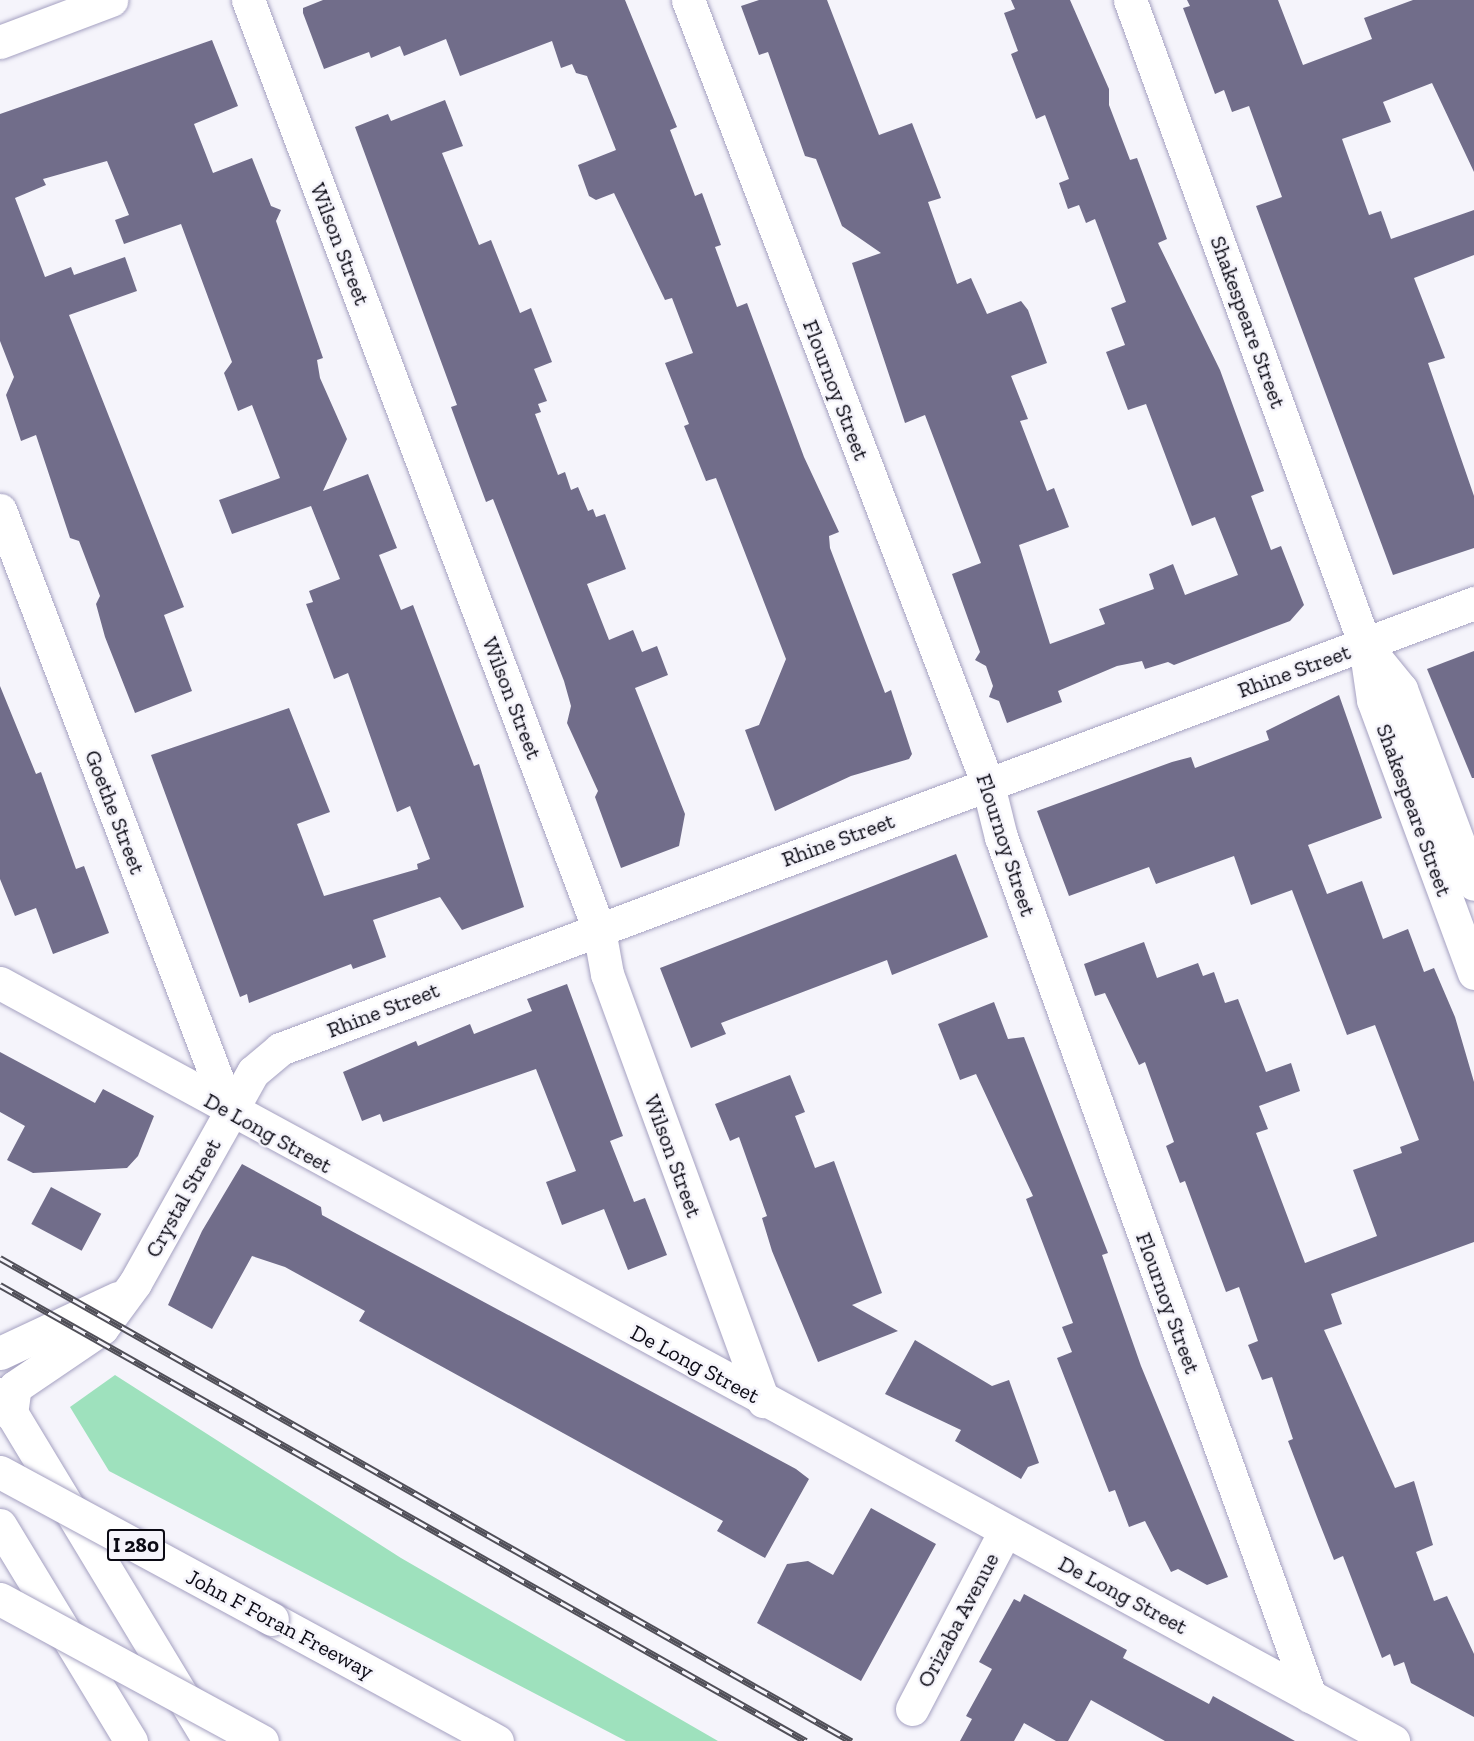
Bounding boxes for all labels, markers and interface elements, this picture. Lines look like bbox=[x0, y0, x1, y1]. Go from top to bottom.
street label: Wilson Street bbox=[305, 179, 375, 309]
street label: Shakespeare Street bbox=[1205, 232, 1291, 412]
street label: Flournoy Street bbox=[797, 316, 875, 464]
street label: Wilson Street bbox=[477, 633, 547, 763]
street label: Rhine Street bbox=[1234, 638, 1354, 704]
street label: Shakespeare Street bbox=[1371, 720, 1457, 900]
street label: Goethe Street bbox=[79, 746, 151, 878]
street label: Flournoy Street bbox=[970, 770, 1042, 920]
street label: Rhine Street bbox=[778, 807, 898, 873]
street label: Rhine Street bbox=[323, 977, 443, 1043]
street label: De Long Street bbox=[200, 1087, 336, 1179]
street label: Wilson Street bbox=[639, 1091, 707, 1221]
street label: Crystal Street bbox=[140, 1134, 226, 1262]
street label: Flournoy Street bbox=[1130, 1229, 1206, 1377]
street label: De Long Street bbox=[626, 1319, 764, 1409]
road number: I 280 bbox=[106, 1527, 166, 1563]
street label: Orizaba Avenue bbox=[911, 1548, 1005, 1692]
street label: De Long Street bbox=[1054, 1550, 1192, 1640]
street label: John F Foran Freeway bbox=[182, 1563, 378, 1685]

